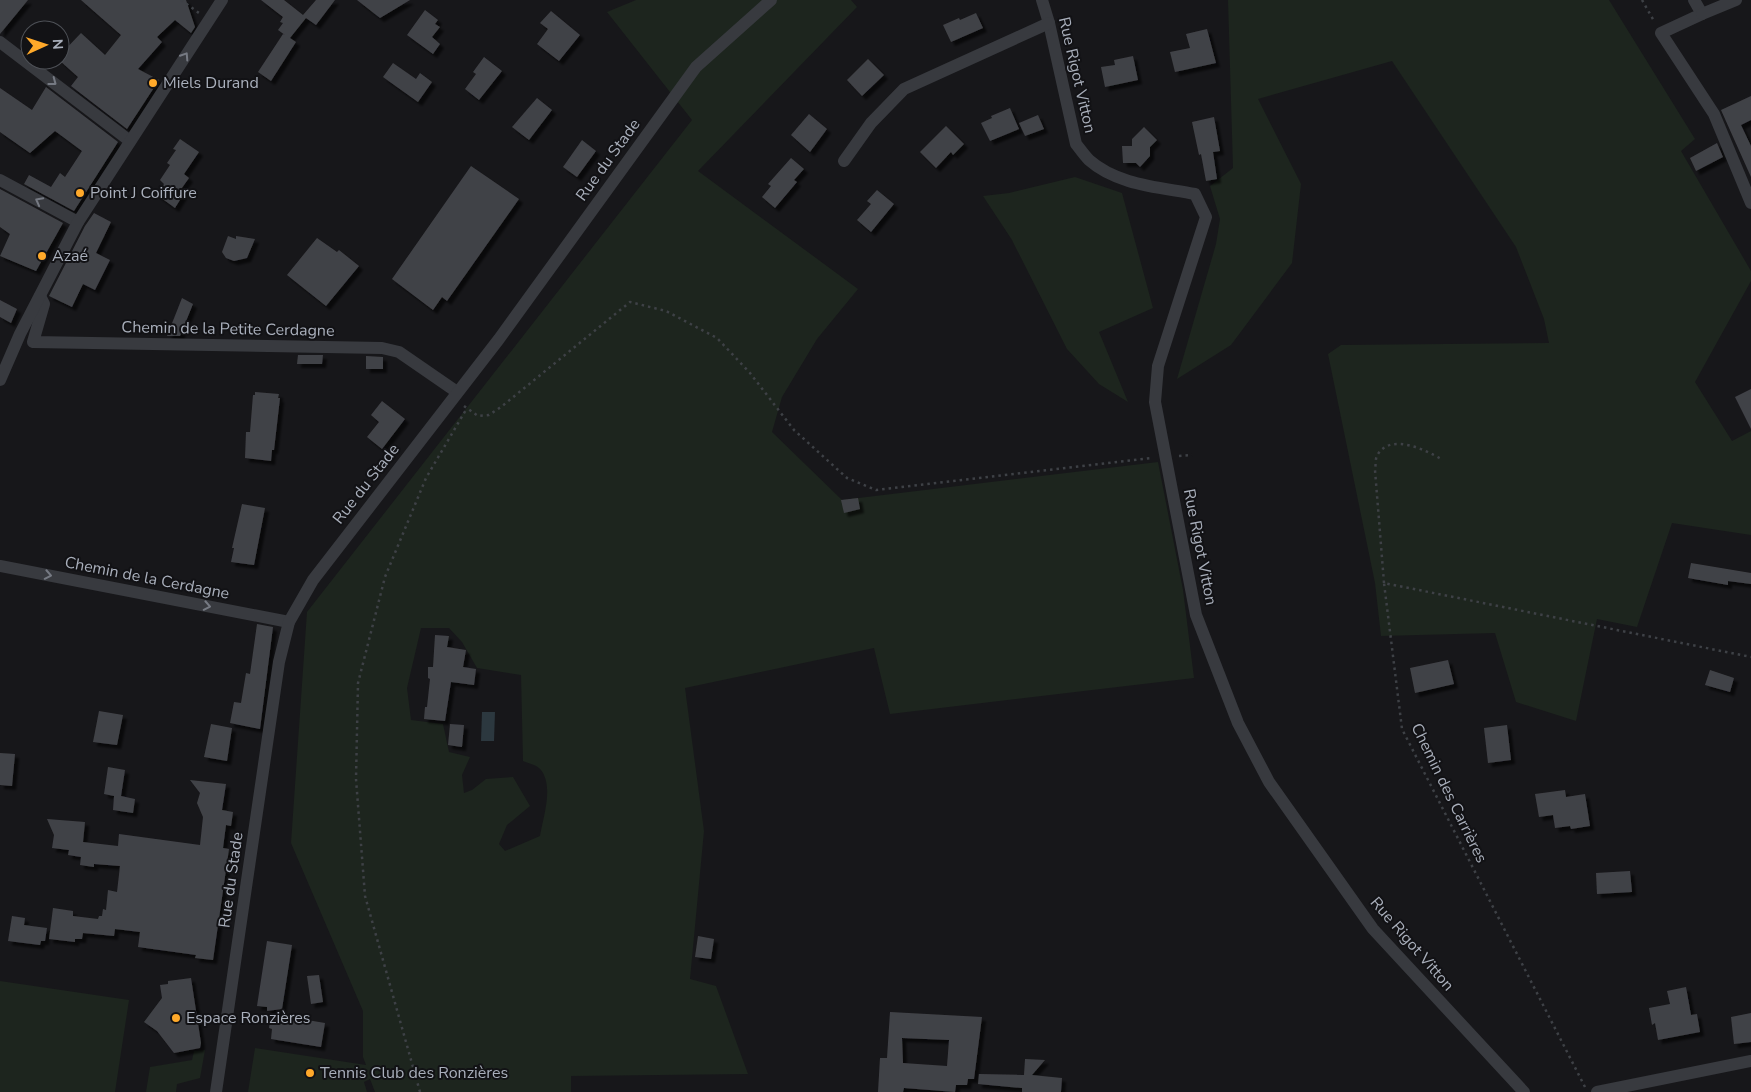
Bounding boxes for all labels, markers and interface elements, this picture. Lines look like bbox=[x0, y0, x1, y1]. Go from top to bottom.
street label: Rue Rigot Vitton bbox=[1053, 15, 1101, 135]
north arrow bbox=[20, 20, 70, 70]
text: N bbox=[48, 39, 67, 50]
one-way arrow bbox=[179, 53, 189, 62]
place label: Miels Durand bbox=[163, 72, 259, 94]
one-way arrow bbox=[47, 76, 57, 85]
marker: Miels Durand bbox=[147, 77, 159, 89]
street label: Rue du Stade bbox=[571, 115, 645, 205]
place label: Point J Coiffure bbox=[90, 182, 197, 204]
marker: Point J Coiffure bbox=[74, 187, 86, 199]
one-way arrow bbox=[35, 197, 44, 207]
place label: Azaé bbox=[52, 245, 88, 267]
marker: Azaé bbox=[36, 250, 48, 262]
street label: Chemin de la Petite Cerdagne bbox=[121, 316, 335, 342]
street label: Rue du Stade bbox=[328, 439, 404, 529]
street label: Rue Rigot Vitton bbox=[1178, 487, 1222, 607]
street label: Chemin de la Cerdagne bbox=[63, 551, 231, 605]
one-way arrow bbox=[43, 570, 52, 580]
one-way arrow bbox=[203, 601, 212, 611]
street label: Chemin des Carrières bbox=[1406, 719, 1492, 867]
street label: Rue du Stade bbox=[213, 831, 249, 929]
street label: Rue Rigot Vitton bbox=[1365, 892, 1459, 996]
place label: Espace Ronzières bbox=[186, 1007, 311, 1029]
marker: Espace Ronzières bbox=[170, 1012, 182, 1024]
place label: Tennis Club des Ronzières bbox=[320, 1062, 508, 1084]
marker: Tennis Club des Ronzières bbox=[304, 1067, 316, 1079]

